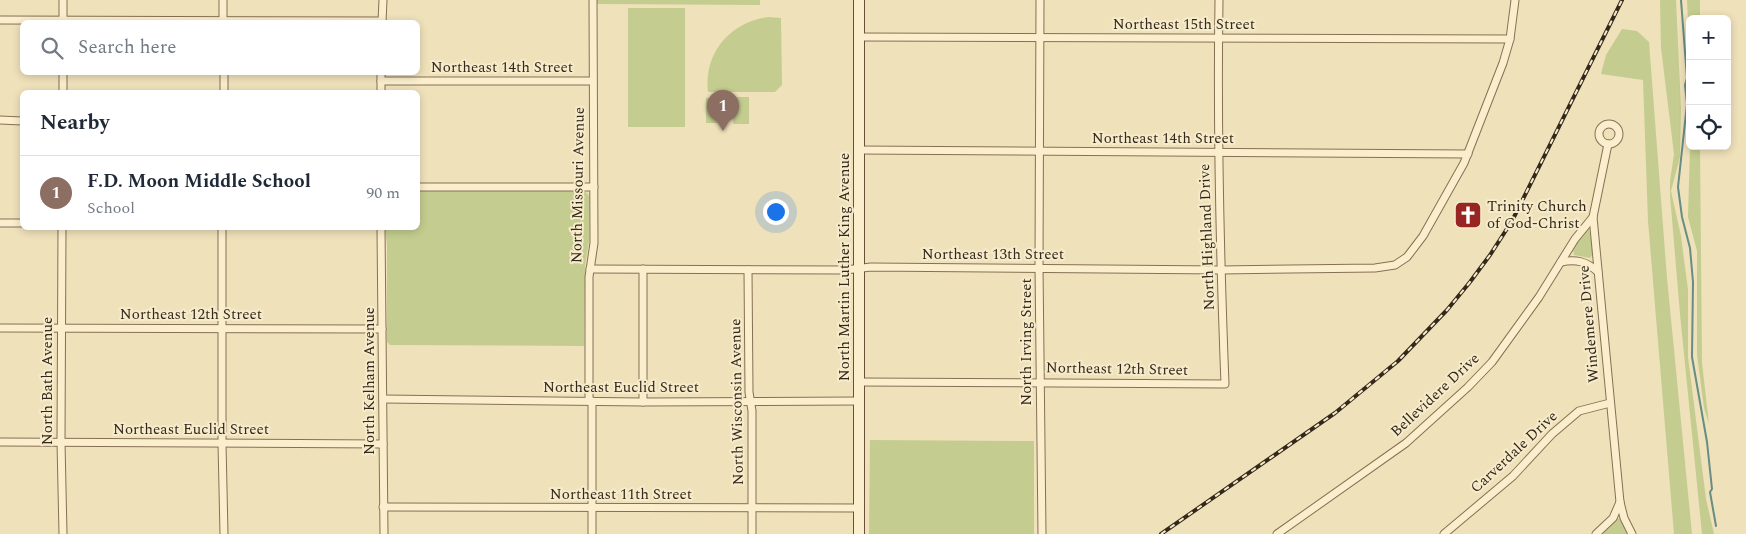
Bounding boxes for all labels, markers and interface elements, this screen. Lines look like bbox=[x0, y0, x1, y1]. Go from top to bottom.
street label: Northeast 15th Street bbox=[1113, 13, 1255, 36]
map controls bbox=[1686, 15, 1731, 150]
button: + bbox=[1686, 15, 1731, 60]
search box bbox=[20, 20, 420, 75]
text: Search here bbox=[78, 33, 177, 62]
icon: search bbox=[38, 34, 66, 62]
street label: Northeast 14th Street bbox=[431, 56, 573, 79]
button: − bbox=[1686, 60, 1731, 105]
pin: 1 bbox=[707, 90, 739, 131]
button: locate bbox=[1686, 105, 1731, 150]
text: Nearby bbox=[40, 107, 110, 139]
street label: North Missouri Avenue bbox=[565, 107, 591, 263]
street label: Northeast 14th Street bbox=[1092, 127, 1234, 150]
street label: North Martin Luther King Avenue bbox=[833, 153, 856, 381]
street label: North Highland Drive bbox=[1193, 163, 1221, 311]
text: F.D. Moon Middle School bbox=[87, 167, 311, 196]
text: 1 bbox=[52, 181, 60, 205]
text: 90 m bbox=[366, 181, 400, 205]
place label: Trinity Church of God-Christ bbox=[1487, 195, 1587, 235]
text: School bbox=[87, 196, 135, 220]
your location bbox=[763, 199, 789, 225]
church icon: Trinity Church of God-Christ bbox=[1453, 200, 1483, 230]
street label: Northeast 13th Street bbox=[922, 243, 1064, 266]
street label: Windemere Drive bbox=[1572, 264, 1606, 384]
street label: North Irving Street bbox=[1015, 278, 1038, 406]
street label: Northeast 12th Street bbox=[120, 303, 262, 326]
street label: North Kelham Avenue bbox=[358, 307, 381, 455]
street label: North Bath Avenue bbox=[36, 317, 59, 445]
street label: North Wisconsin Avenue bbox=[724, 318, 750, 486]
street label: Bellevidere Drive bbox=[1385, 348, 1485, 442]
street label: Northeast 12th Street bbox=[1046, 356, 1188, 382]
street label: Northeast Euclid Street bbox=[543, 376, 699, 399]
street label: Carverdale Drive bbox=[1465, 405, 1563, 499]
street label: Northeast Euclid Street bbox=[113, 418, 269, 441]
street label: Northeast 11th Street bbox=[550, 483, 692, 506]

